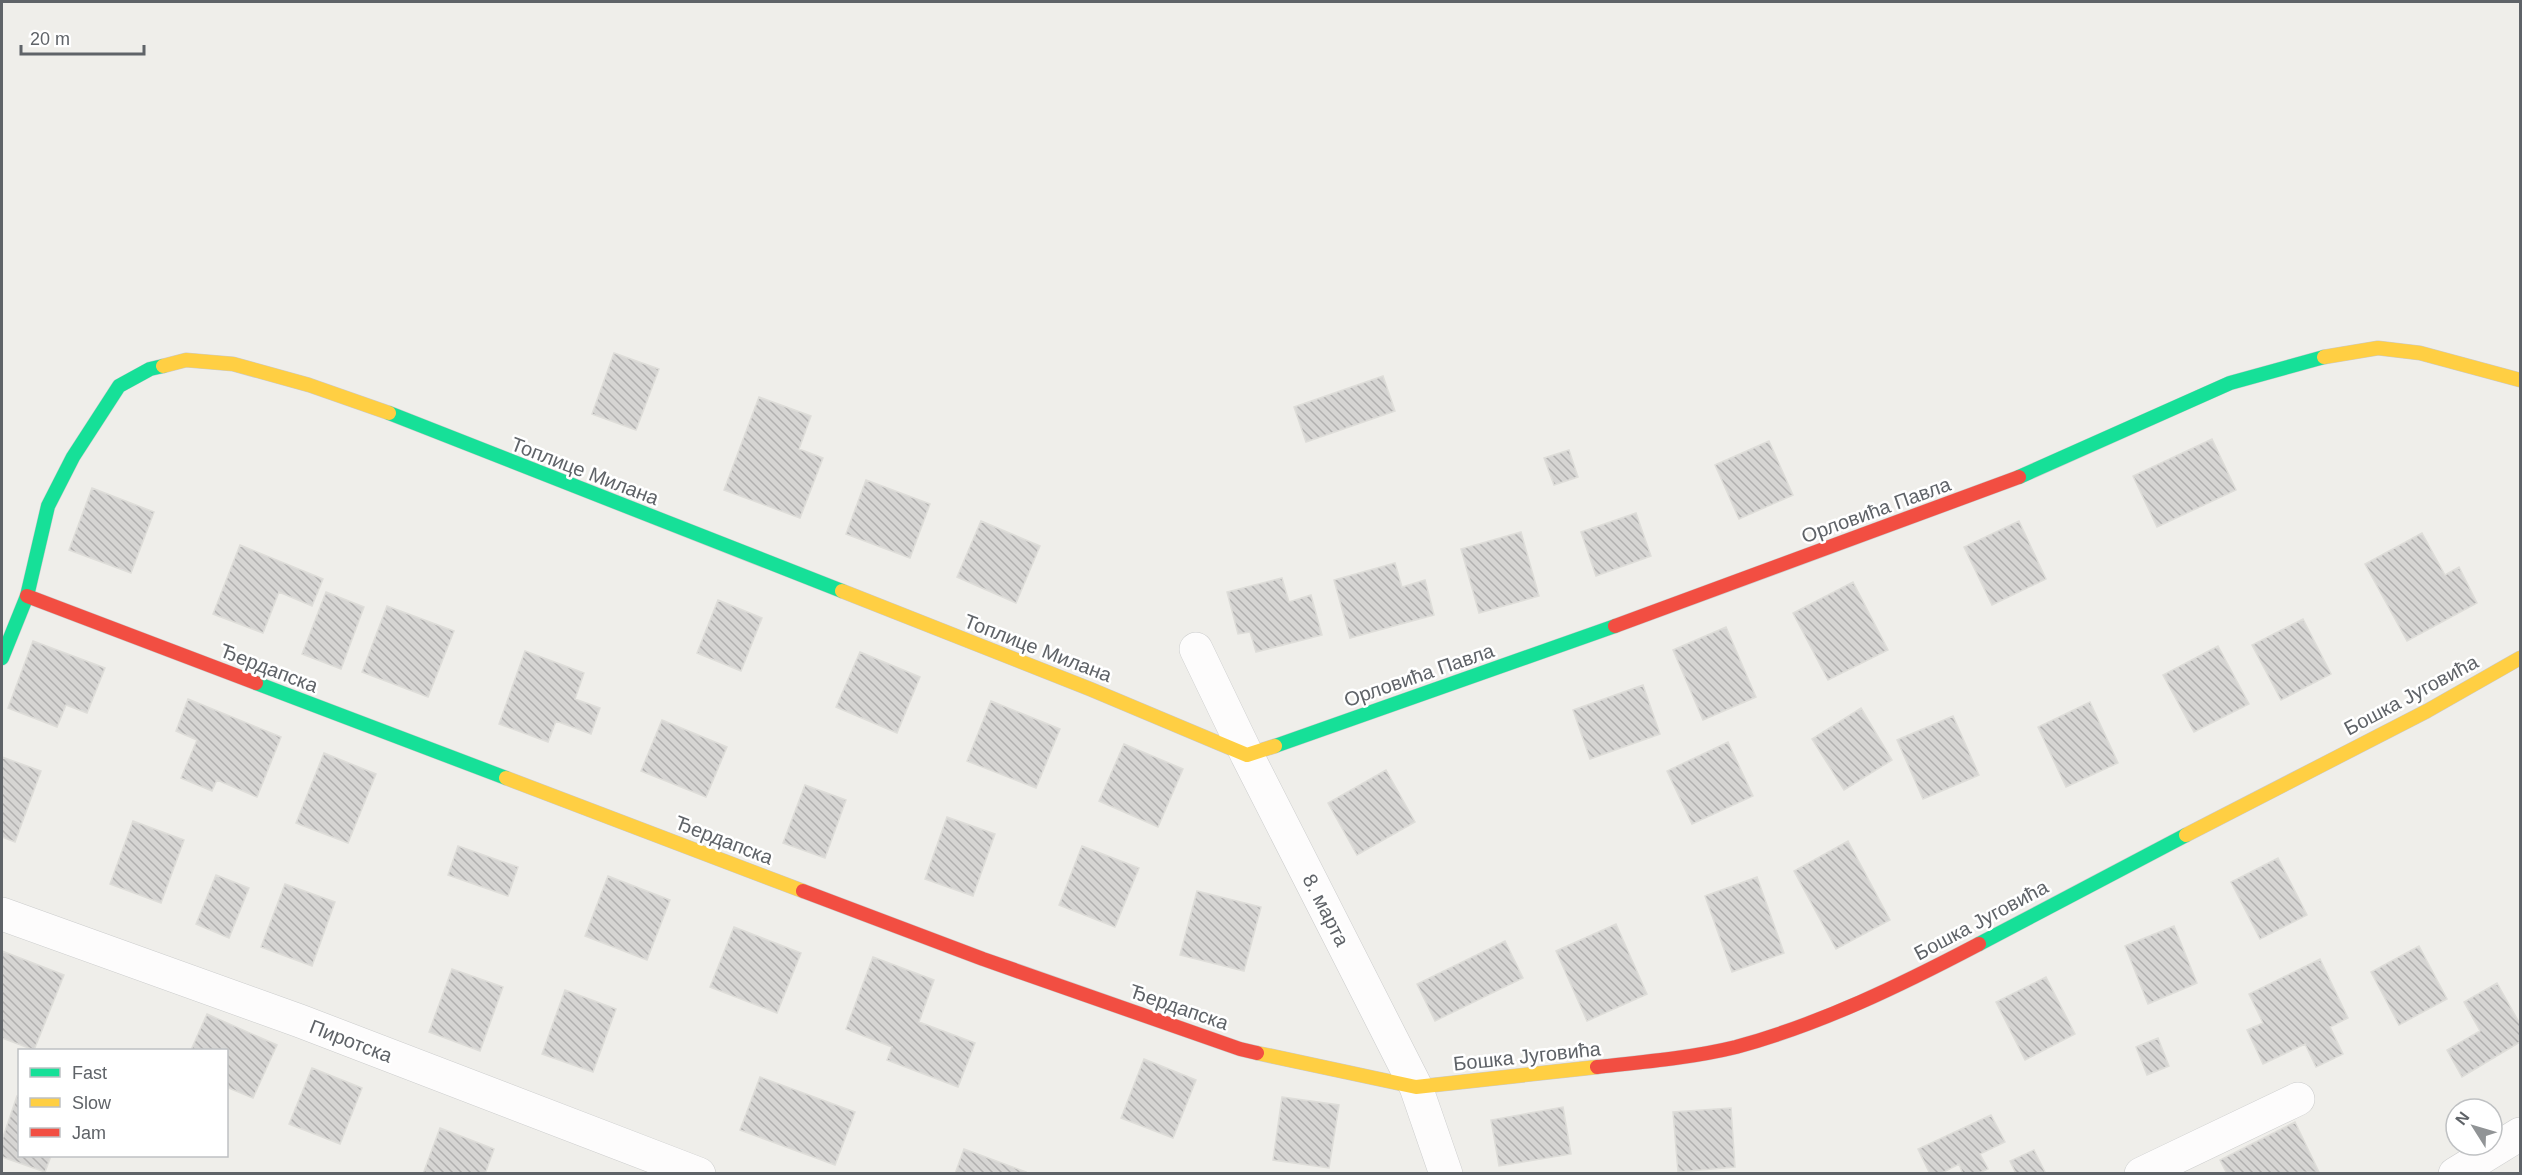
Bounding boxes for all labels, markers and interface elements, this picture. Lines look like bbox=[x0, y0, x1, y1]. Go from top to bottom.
scale bar bbox=[21, 18, 144, 56]
text: 20 m bbox=[30, 29, 70, 49]
street label: Топлице Милана bbox=[508, 433, 663, 510]
street label: Орловића Павла bbox=[1798, 473, 1954, 547]
street label: Топлице Милана bbox=[961, 610, 1116, 687]
street label: Ђердапска bbox=[217, 639, 322, 697]
street label: Орловића Павла bbox=[1341, 639, 1498, 711]
street label: Бошка Југовића bbox=[2340, 650, 2482, 739]
street label: Ђердапска bbox=[672, 811, 777, 869]
street label: 8. марта bbox=[1299, 870, 1354, 950]
street label: Бошка Југовића bbox=[1910, 875, 2052, 964]
street label: Ђердапска bbox=[1127, 980, 1232, 1034]
street label: Пиротска bbox=[307, 1015, 396, 1067]
street label: Бошка Југовића bbox=[1452, 1037, 1603, 1075]
legend bbox=[18, 1049, 228, 1157]
text: Fast bbox=[72, 1063, 107, 1083]
text: Slow bbox=[72, 1093, 112, 1113]
north arrow bbox=[2444, 1097, 2504, 1157]
text: N bbox=[2452, 1109, 2473, 1128]
text: Jam bbox=[72, 1123, 106, 1143]

